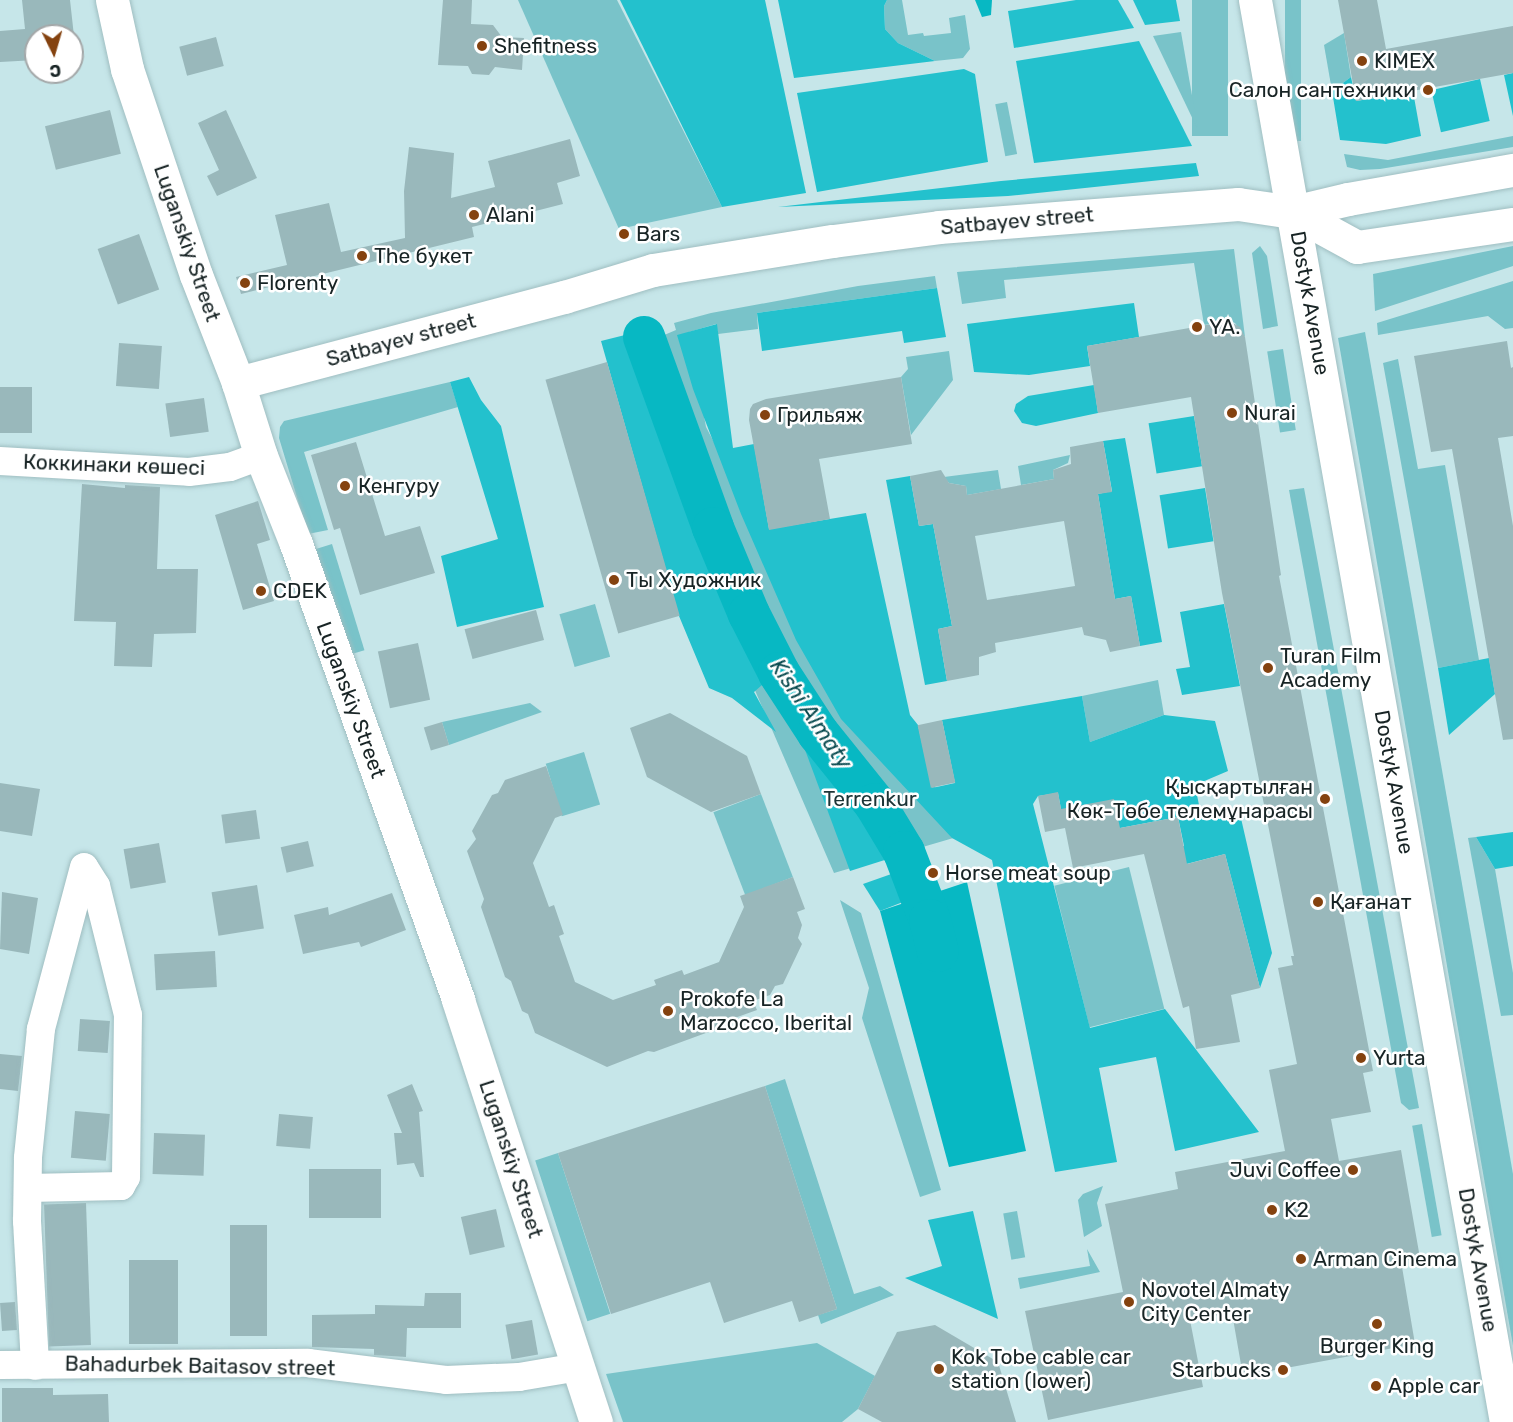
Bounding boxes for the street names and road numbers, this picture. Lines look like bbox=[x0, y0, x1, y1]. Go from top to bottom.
street label: Luganskiy Street bbox=[148, 161, 226, 325]
street label: Satbayev street bbox=[939, 202, 1095, 240]
street label: Dostyk Avenue bbox=[1285, 229, 1335, 377]
street label: Satbayev street bbox=[323, 308, 479, 372]
street label: Коккинаки көшесі bbox=[23, 449, 205, 481]
street label: Luganskiy Street bbox=[311, 618, 391, 782]
street label: Dostyk Avenue bbox=[1369, 708, 1419, 856]
street label: Luganskiy Street bbox=[474, 1077, 548, 1241]
street label: Dostyk Avenue bbox=[1453, 1186, 1503, 1334]
street label: Bahadurbek Baitasov street bbox=[64, 1351, 336, 1381]

